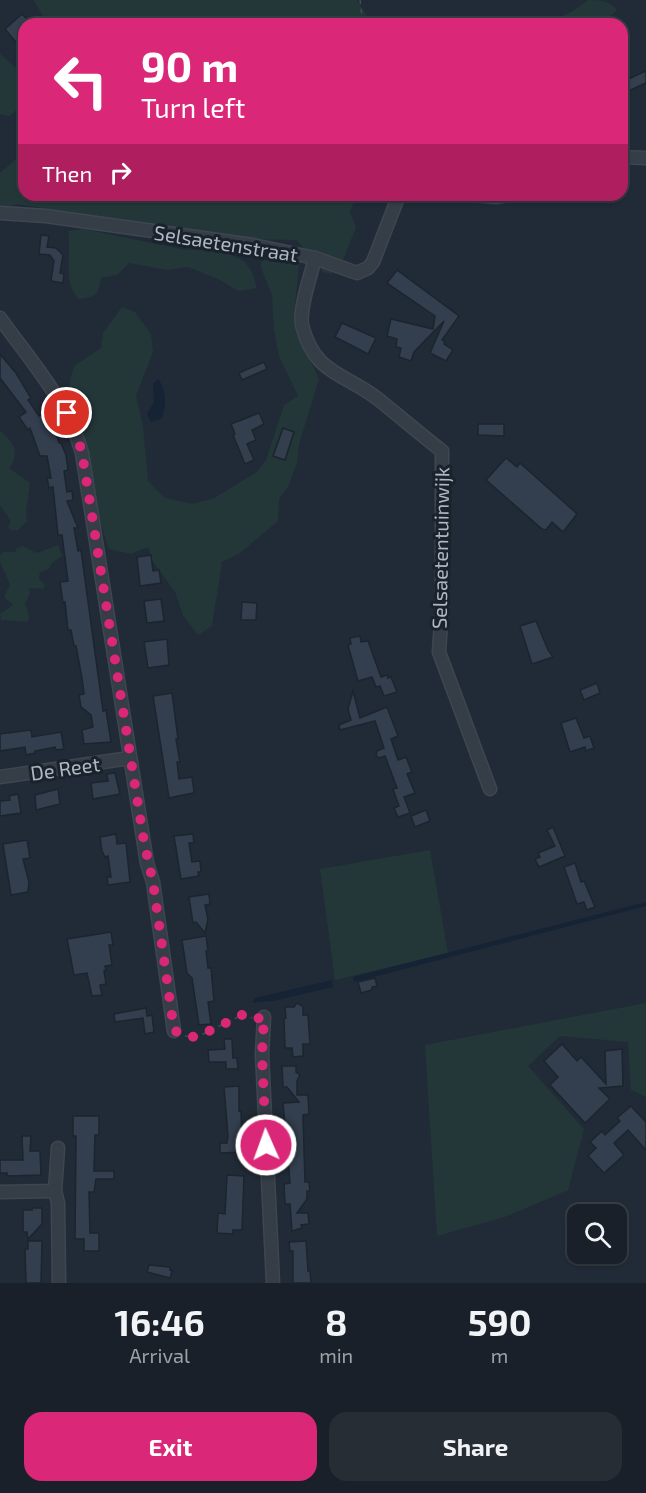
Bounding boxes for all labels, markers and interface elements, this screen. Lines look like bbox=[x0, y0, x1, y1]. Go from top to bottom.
text: 90 m bbox=[141, 40, 238, 90]
icon: left bbox=[42, 42, 120, 120]
text: Turn left bbox=[141, 91, 245, 123]
icon: right bbox=[104, 156, 137, 189]
text: Then bbox=[42, 160, 92, 186]
street label: Selsaetenstraat bbox=[152, 220, 300, 266]
pin bbox=[41, 387, 92, 438]
icon: arrive bbox=[50, 396, 83, 429]
street label: Selsaetentuinwijk bbox=[427, 467, 453, 629]
street label: De Reet bbox=[29, 751, 102, 785]
position arrow bbox=[234, 1113, 298, 1177]
map controls bbox=[567, 1204, 627, 1264]
button: search bbox=[567, 1204, 627, 1264]
text: 16:46 bbox=[114, 1300, 205, 1343]
text: 8 bbox=[325, 1300, 347, 1343]
text: 590 bbox=[468, 1300, 532, 1343]
text: Arrival bbox=[129, 1343, 190, 1367]
text: min bbox=[319, 1343, 353, 1367]
text: m bbox=[491, 1343, 508, 1367]
button: Exit bbox=[24, 1412, 317, 1481]
button: Share bbox=[329, 1412, 622, 1481]

